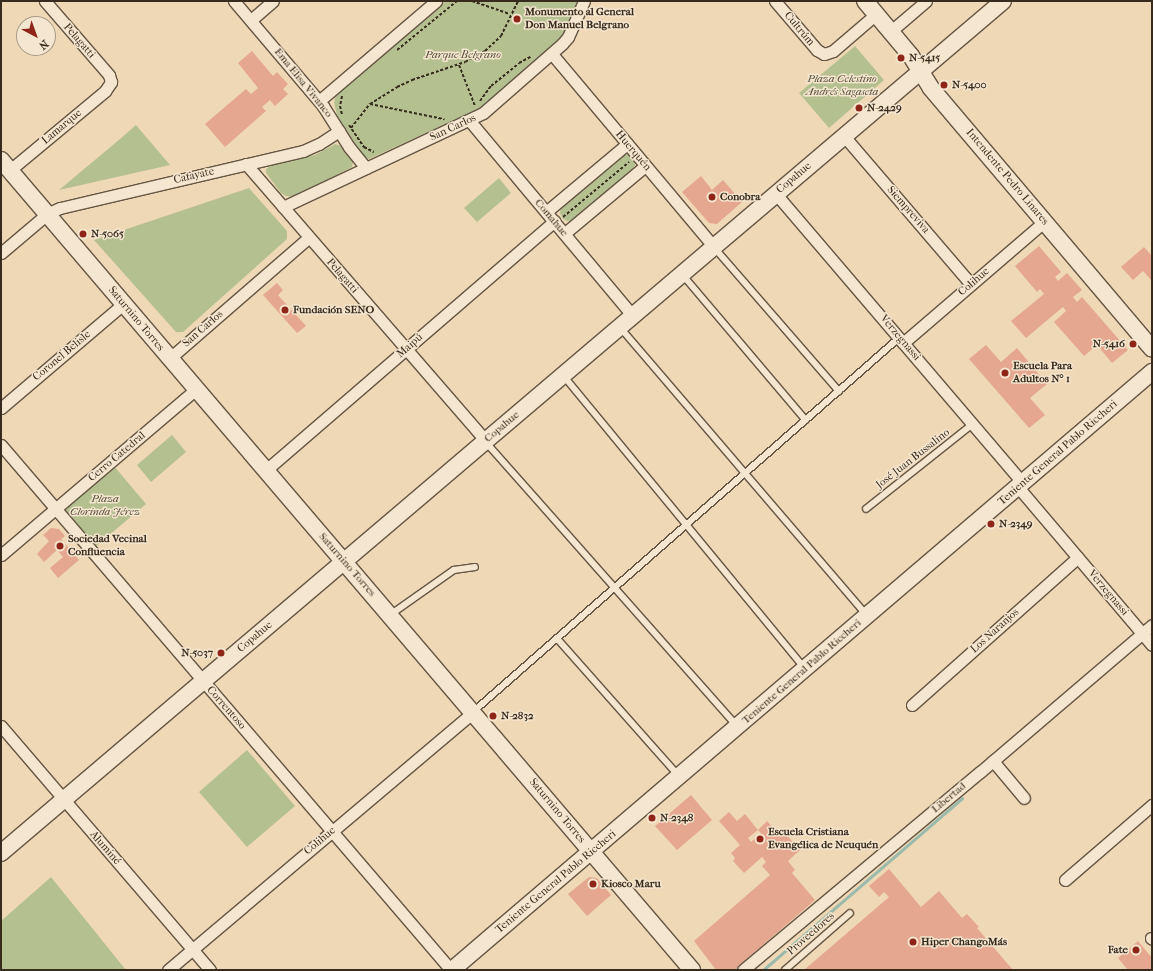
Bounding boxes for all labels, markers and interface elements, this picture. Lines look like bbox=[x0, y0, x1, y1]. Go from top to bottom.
place label: Monumento al General Don Manuel Belgrano bbox=[525, 6, 634, 32]
street label: Cultrúm bbox=[781, 9, 817, 49]
marker: Monumento al General Don Manuel Belgrano bbox=[512, 14, 522, 24]
north arrow bbox=[16, 16, 56, 56]
street label: Pelagatti bbox=[60, 21, 98, 61]
text: N bbox=[36, 37, 51, 52]
street label: Ema Elisa Vivanco bbox=[271, 46, 335, 120]
park label: Parque Belgrano bbox=[425, 48, 501, 62]
place label: N-5415 bbox=[909, 51, 940, 65]
marker: N-5415 bbox=[896, 53, 906, 63]
park label: Plaza Celestino Andrés Sagaseta bbox=[806, 73, 878, 99]
place label: N-5400 bbox=[952, 78, 987, 92]
marker: N-5400 bbox=[939, 80, 949, 90]
place label: N-2429 bbox=[867, 101, 902, 115]
marker: N-2429 bbox=[854, 103, 864, 113]
street label: Lamarque bbox=[39, 107, 85, 147]
street label: San Carlos bbox=[428, 112, 478, 144]
street label: Intendente Pedro Linares bbox=[963, 126, 1051, 228]
street label: Huerquén bbox=[612, 128, 654, 174]
street label: Copahue bbox=[774, 160, 814, 196]
street label: Cafayate bbox=[172, 165, 216, 187]
street label: Siempreviva bbox=[884, 184, 932, 236]
place label: Conobra bbox=[720, 190, 760, 204]
marker: Conobra bbox=[707, 192, 717, 202]
street label: Comahue bbox=[532, 197, 570, 239]
place label: N-5065 bbox=[91, 227, 124, 241]
marker: N-5065 bbox=[78, 229, 88, 239]
street label: Pelagatti bbox=[323, 256, 361, 296]
street label: Colihue bbox=[956, 265, 992, 299]
street label: Saturnino Torres bbox=[105, 284, 167, 354]
place label: Fundación SENO bbox=[293, 303, 374, 317]
marker: Fundación SENO bbox=[280, 305, 290, 315]
street label: San Carlos bbox=[180, 308, 226, 350]
street label: Verzegnassi bbox=[877, 312, 923, 364]
street label: Coronel Belisle bbox=[30, 328, 94, 384]
street label: Maipú bbox=[394, 331, 426, 361]
place label: N-5416 bbox=[1093, 337, 1125, 351]
marker: N-5416 bbox=[1128, 339, 1138, 349]
place label: Escuela Para Adultos N° 1 bbox=[1013, 360, 1072, 386]
marker: Escuela Para Adultos N° 1 bbox=[1000, 368, 1010, 378]
street label: Teniente General Pablo Riccheri bbox=[996, 398, 1120, 508]
street label: Copahue bbox=[482, 409, 522, 445]
street label: José Juan Bussalino bbox=[873, 426, 953, 492]
street label: Cerro Catedral bbox=[86, 429, 148, 485]
park label: Plaza Clorinda Jérez bbox=[70, 493, 140, 519]
place label: N-2349 bbox=[999, 517, 1033, 531]
marker: N-2349 bbox=[986, 519, 996, 529]
street label: Saturnino Torres bbox=[316, 530, 378, 600]
place label: Sociedad Vecinal Confluencia bbox=[68, 533, 147, 559]
marker: Sociedad Vecinal Confluencia bbox=[55, 541, 65, 551]
street label: Verzegnassi bbox=[1085, 567, 1131, 619]
street label: Los Naranjos bbox=[968, 606, 1022, 656]
street label: Teniente General Pablo Riccheri bbox=[740, 617, 864, 727]
street label: Copahue bbox=[235, 619, 275, 655]
place label: N-5037 bbox=[181, 646, 213, 660]
marker: N-5037 bbox=[216, 648, 226, 658]
street label: Correntoso bbox=[204, 684, 248, 732]
place label: N-2832 bbox=[501, 709, 534, 723]
marker: N-2832 bbox=[488, 711, 498, 721]
street label: Saturnino Torres bbox=[526, 776, 588, 846]
street label: Libertad bbox=[929, 780, 969, 816]
place label: N-2348 bbox=[660, 811, 693, 825]
marker: N-2348 bbox=[647, 813, 657, 823]
street label: Colihue bbox=[302, 824, 338, 858]
place label: Escuela Cristiana Evangélica de Neuquén bbox=[768, 826, 878, 852]
street label: Aluminé bbox=[87, 828, 123, 868]
street label: Teniente General Pablo Riccheri bbox=[493, 828, 619, 936]
marker: Escuela Cristiana Evangélica de Neuquén bbox=[755, 834, 765, 844]
place label: Kiosco Maru bbox=[601, 877, 661, 891]
marker: Kiosco Maru bbox=[588, 879, 598, 889]
street label: Proveedores bbox=[785, 910, 837, 958]
place label: Hiper ChangoMás bbox=[921, 935, 1007, 949]
marker: Hiper ChangoMás bbox=[908, 937, 918, 947]
place label: Fate bbox=[1108, 943, 1128, 957]
marker: Fate bbox=[1131, 945, 1141, 955]

